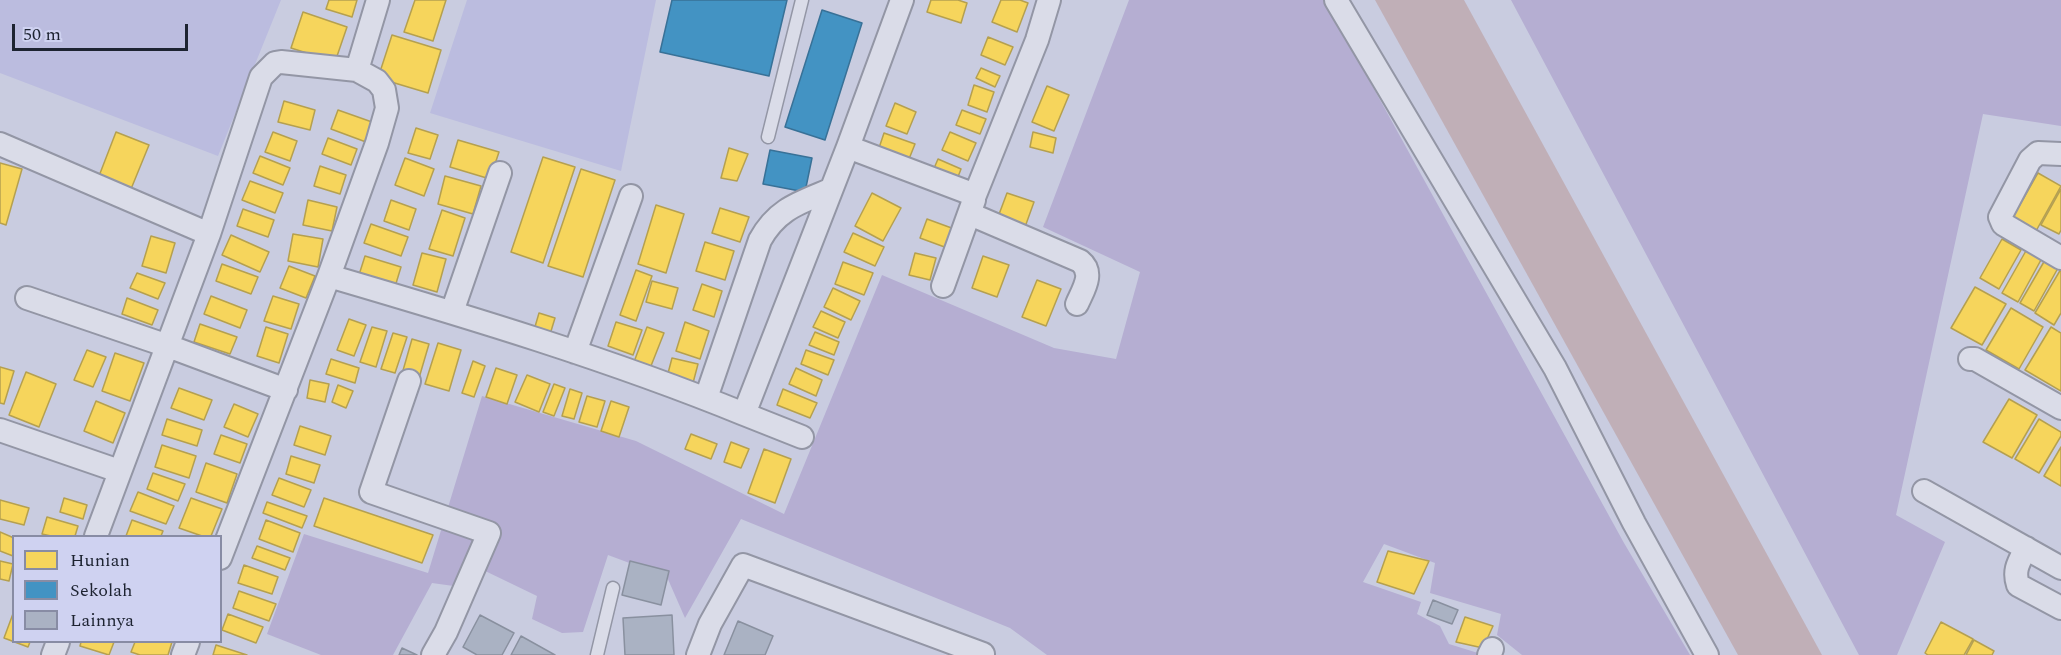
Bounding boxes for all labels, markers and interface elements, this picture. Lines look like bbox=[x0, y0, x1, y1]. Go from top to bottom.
scale bar bbox=[15, 12, 190, 50]
text: 50 m bbox=[23, 21, 61, 48]
legend bbox=[12, 535, 222, 643]
text: Hunian bbox=[70, 547, 130, 574]
text: Sekolah bbox=[70, 577, 133, 604]
text: Lainnya bbox=[70, 607, 134, 634]

